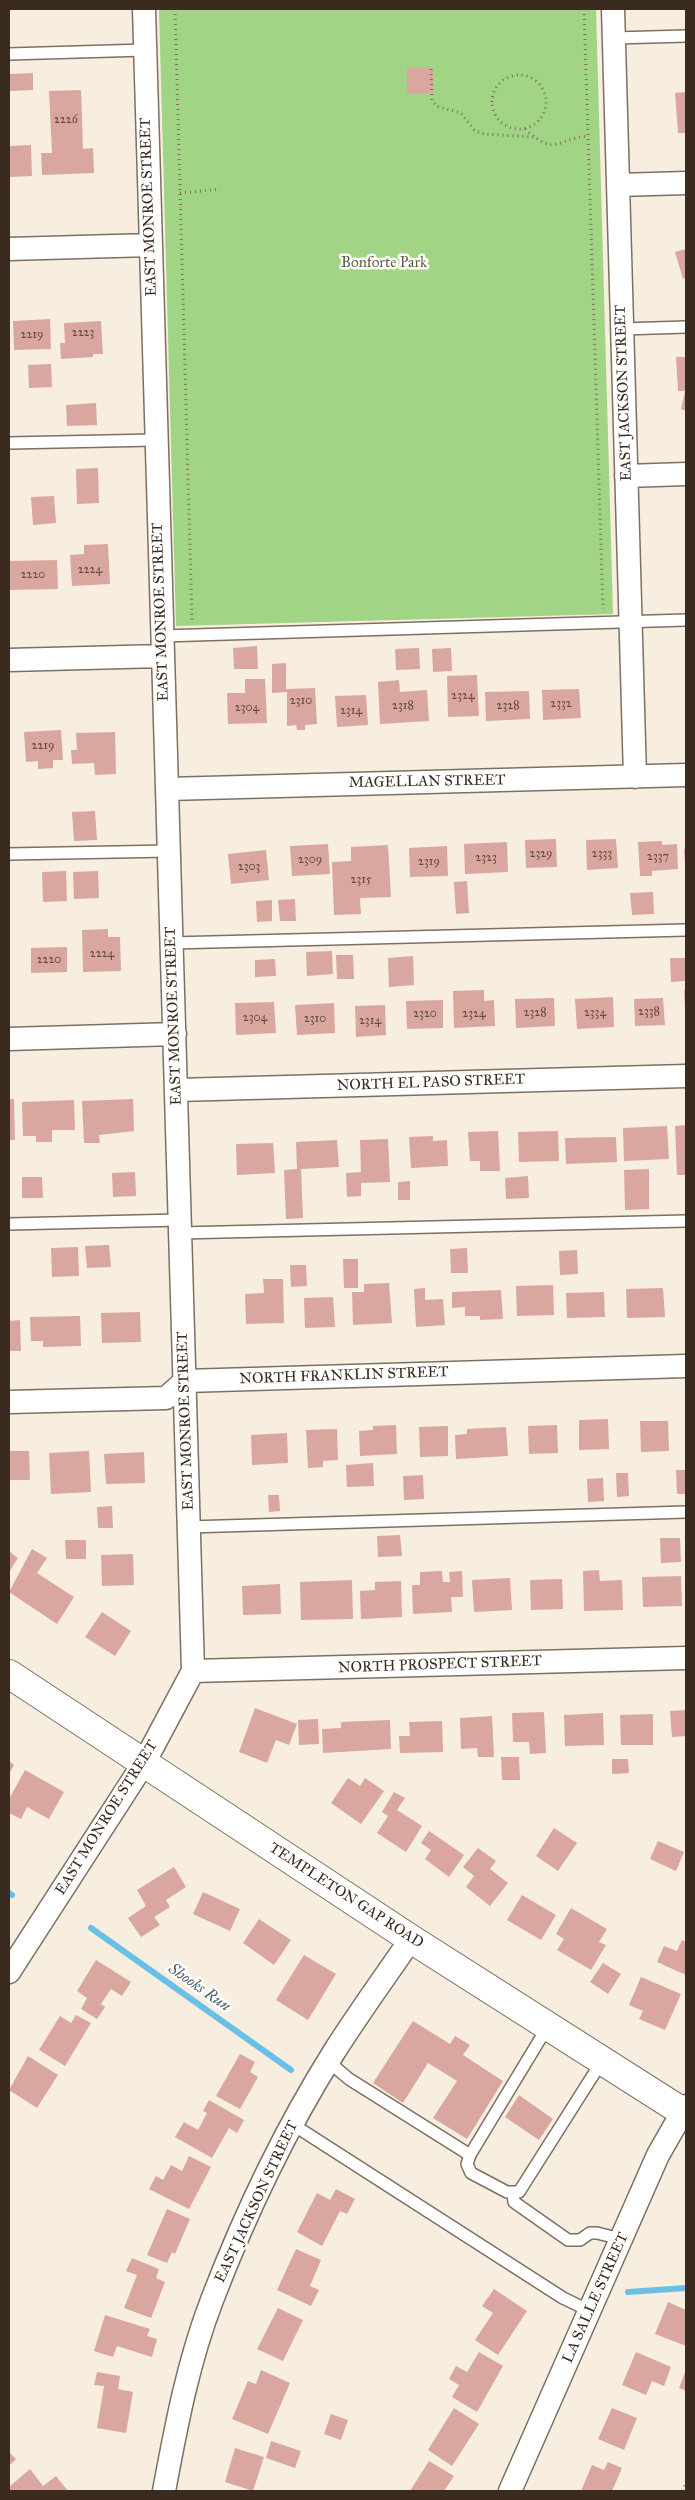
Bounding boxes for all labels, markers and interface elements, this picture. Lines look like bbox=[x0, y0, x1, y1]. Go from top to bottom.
house number: 2226 bbox=[54, 113, 78, 127]
street label: EAST MONROE STREET bbox=[137, 117, 161, 297]
park label: Bonforte Park bbox=[341, 254, 427, 272]
street label: EAST JACKSON STREET bbox=[612, 304, 636, 482]
house number: 2223 bbox=[72, 326, 94, 340]
house number: 2219 bbox=[21, 328, 43, 342]
street label: EAST MONROE STREET bbox=[149, 522, 173, 702]
house number: 2224 bbox=[78, 563, 102, 577]
house number: 2220 bbox=[21, 568, 45, 582]
house number: 2324 bbox=[451, 689, 475, 703]
house number: 2310 bbox=[290, 694, 312, 708]
house number: 2332 bbox=[550, 697, 572, 711]
house number: 2318 bbox=[392, 699, 414, 713]
house number: 2328 bbox=[496, 699, 520, 713]
house number: 2304 bbox=[235, 701, 259, 715]
house number: 2314 bbox=[340, 704, 362, 718]
house number: 2219 bbox=[32, 739, 54, 753]
street label: MAGELLAN STREET bbox=[348, 772, 506, 792]
house number: 2329 bbox=[529, 847, 553, 861]
house number: 2333 bbox=[592, 847, 612, 861]
house number: 2337 bbox=[647, 850, 669, 864]
house number: 2323 bbox=[475, 851, 497, 865]
house number: 2309 bbox=[298, 853, 322, 867]
house number: 2319 bbox=[418, 855, 440, 869]
house number: 2303 bbox=[238, 860, 260, 874]
house number: 2315 bbox=[351, 873, 371, 887]
street label: EAST MONROE STREET bbox=[162, 926, 186, 1106]
house number: 2224 bbox=[90, 947, 114, 961]
house number: 2220 bbox=[37, 953, 61, 967]
house number: 2338 bbox=[638, 1005, 660, 1019]
house number: 2328 bbox=[523, 1006, 547, 1020]
house number: 2334 bbox=[584, 1006, 606, 1020]
house number: 2320 bbox=[413, 1007, 437, 1021]
house number: 2324 bbox=[462, 1007, 486, 1021]
house number: 2304 bbox=[243, 1011, 267, 1025]
house number: 2310 bbox=[304, 1012, 326, 1026]
house number: 2314 bbox=[359, 1014, 381, 1028]
street label: NORTH EL PASO STREET bbox=[336, 1071, 526, 1095]
street label: EAST MONROE STREET bbox=[174, 1331, 198, 1511]
street label: NORTH FRANKLIN STREET bbox=[239, 1363, 449, 1389]
street label: NORTH PROSPECT STREET bbox=[338, 1652, 542, 1678]
street label: EAST MONROE STREET bbox=[52, 1737, 162, 1899]
street label: TEMPLETON GAP ROAD bbox=[265, 1839, 427, 1953]
water label: Shooks Run bbox=[164, 1960, 234, 2016]
street label: EAST JACKSON STREET bbox=[212, 2118, 302, 2286]
street label: LA SALLE STREET bbox=[559, 2230, 633, 2366]

